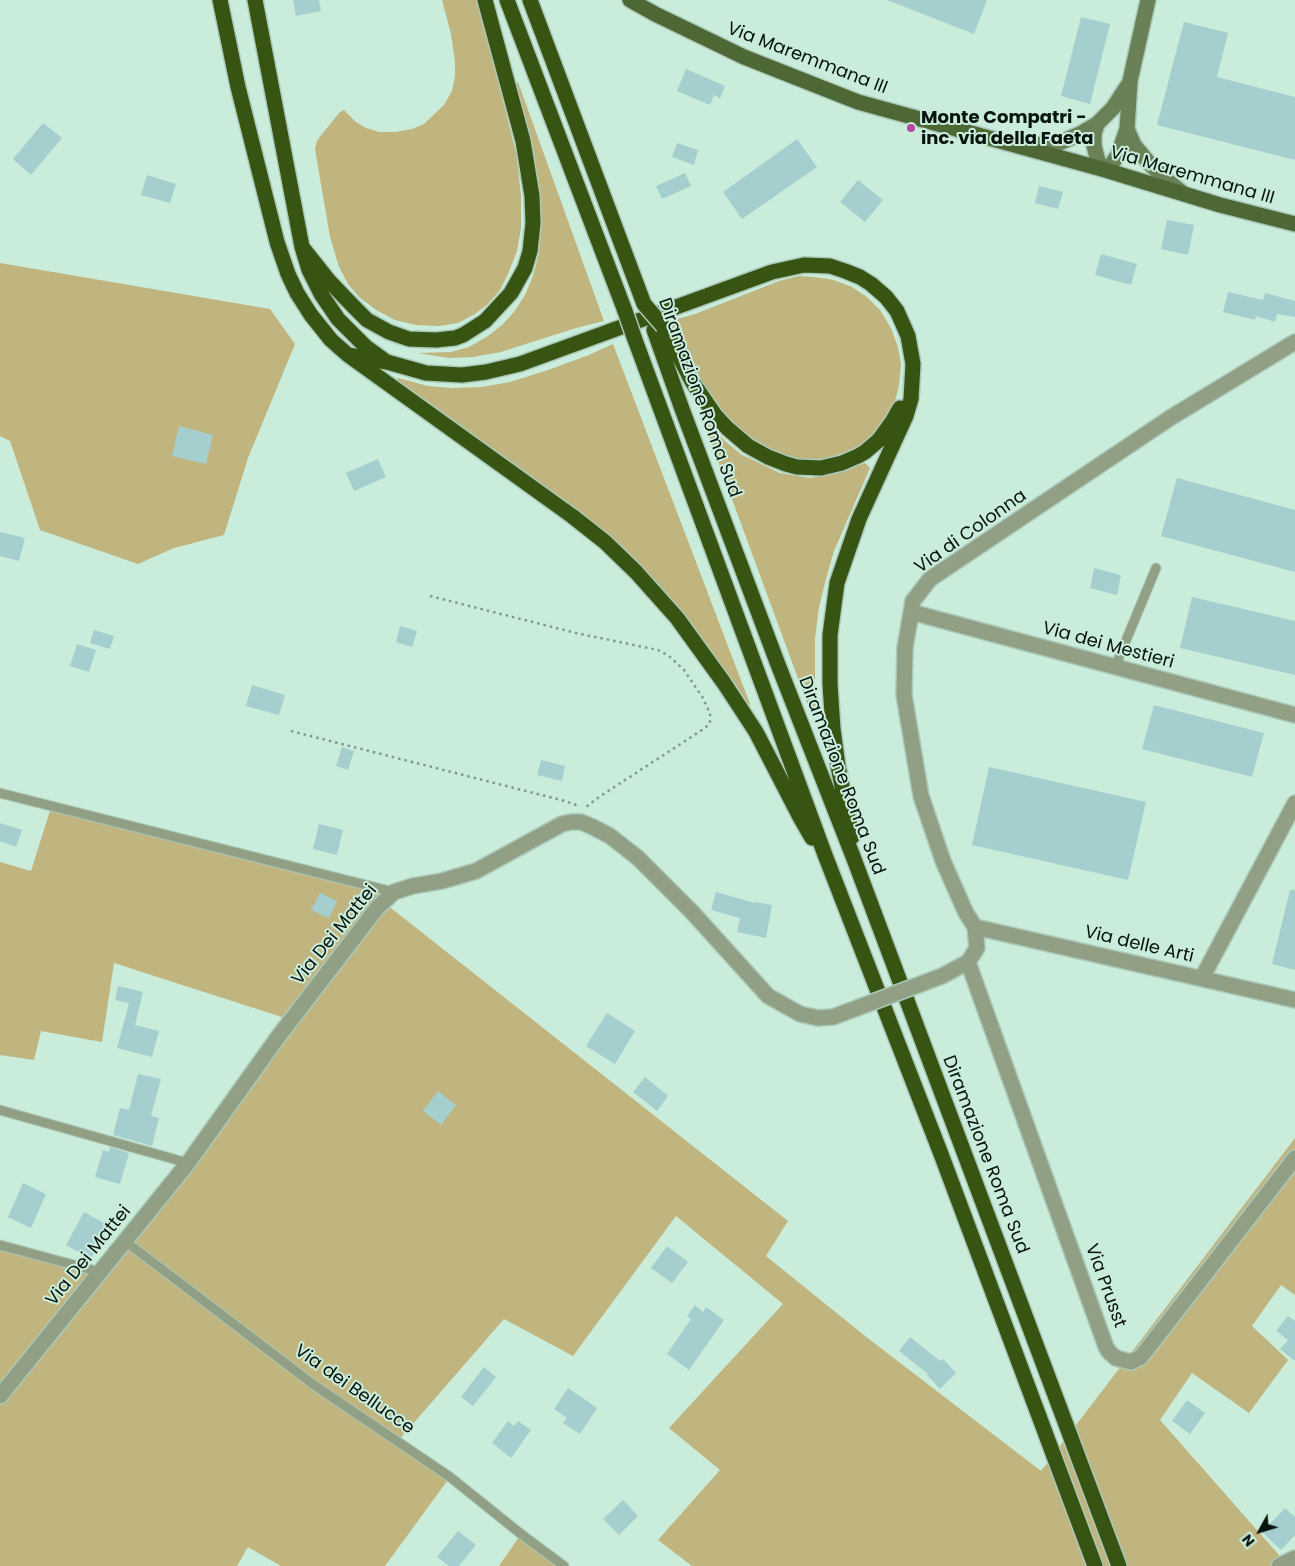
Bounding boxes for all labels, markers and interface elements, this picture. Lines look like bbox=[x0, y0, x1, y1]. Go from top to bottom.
street label: Via Maremmana III bbox=[724, 18, 890, 100]
place label: Monte Compatri - inc. via della Faeta bbox=[921, 107, 1093, 150]
marker: Monte Compatri - inc. via della Faeta bbox=[905, 122, 917, 134]
street label: Via Maremmana III bbox=[1107, 142, 1277, 210]
street label: Diramazione Roma Sud bbox=[653, 295, 745, 501]
street label: Via di Colonna bbox=[911, 485, 1031, 579]
street label: Via dei Mestieri bbox=[1040, 618, 1176, 674]
street label: Diramazione Roma Sud bbox=[793, 674, 889, 878]
street label: Via Dei Mattei bbox=[288, 880, 382, 990]
street label: Via delle Arti bbox=[1082, 922, 1196, 968]
street label: Diramazione Roma Sud bbox=[937, 1053, 1033, 1257]
street label: Via Dei Mattei bbox=[42, 1201, 136, 1311]
street label: Via Prusst bbox=[1080, 1241, 1130, 1331]
street label: Via dei Bellucce bbox=[290, 1341, 418, 1439]
north arrow bbox=[1235, 1506, 1285, 1556]
text: N bbox=[1237, 1530, 1259, 1551]

